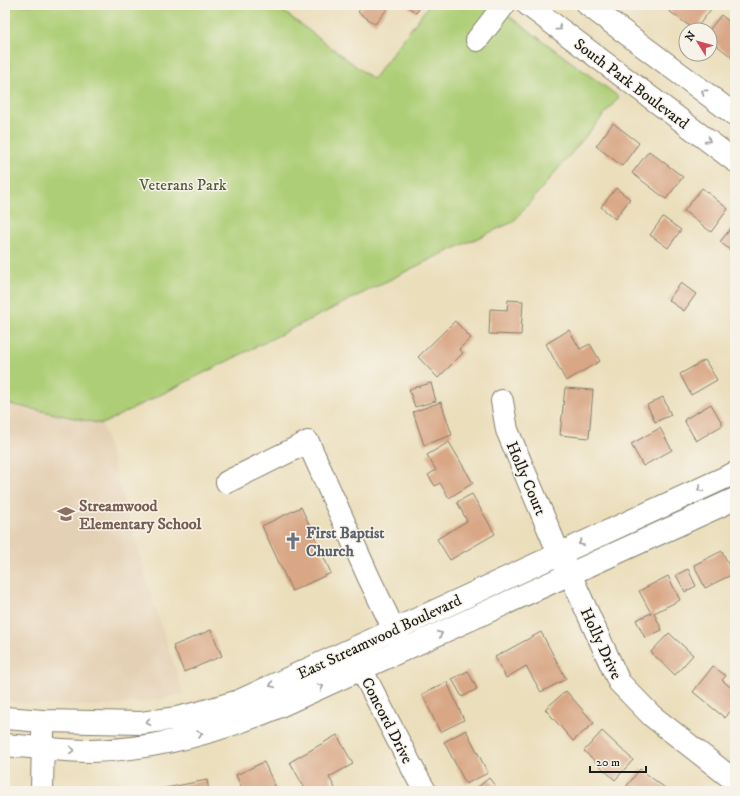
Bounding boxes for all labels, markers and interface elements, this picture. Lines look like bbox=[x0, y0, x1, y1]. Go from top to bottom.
north arrow bbox=[678, 22, 718, 62]
one-way arrow bbox=[555, 24, 562, 31]
text: N bbox=[683, 29, 699, 44]
street label: South Park Boulevard bbox=[570, 34, 693, 134]
one-way arrow bbox=[701, 90, 708, 97]
one-way arrow bbox=[703, 136, 710, 143]
park label: Veterans Park bbox=[138, 175, 227, 195]
street label: Holly Court bbox=[502, 438, 551, 518]
one-way arrow bbox=[696, 484, 704, 492]
place label: Streamwood Elementary School bbox=[79, 496, 203, 534]
school or university icon: Streamwood Elementary School bbox=[56, 504, 76, 524]
place label: First Baptist Church bbox=[306, 523, 385, 561]
church icon: First Baptist Church bbox=[283, 531, 303, 551]
one-way arrow bbox=[578, 539, 585, 547]
street label: East Streamwood Boulevard bbox=[294, 590, 465, 684]
street label: Holly Drive bbox=[576, 604, 627, 683]
one-way arrow bbox=[435, 631, 443, 639]
street label: Concord Drive bbox=[357, 674, 418, 767]
one-way arrow bbox=[269, 680, 277, 688]
one-way arrow bbox=[317, 684, 325, 692]
one-way arrow bbox=[145, 717, 152, 726]
one-way arrow bbox=[197, 731, 203, 739]
one-way arrow bbox=[69, 746, 75, 755]
scale bar bbox=[590, 748, 646, 774]
text: 20 m bbox=[596, 755, 620, 770]

